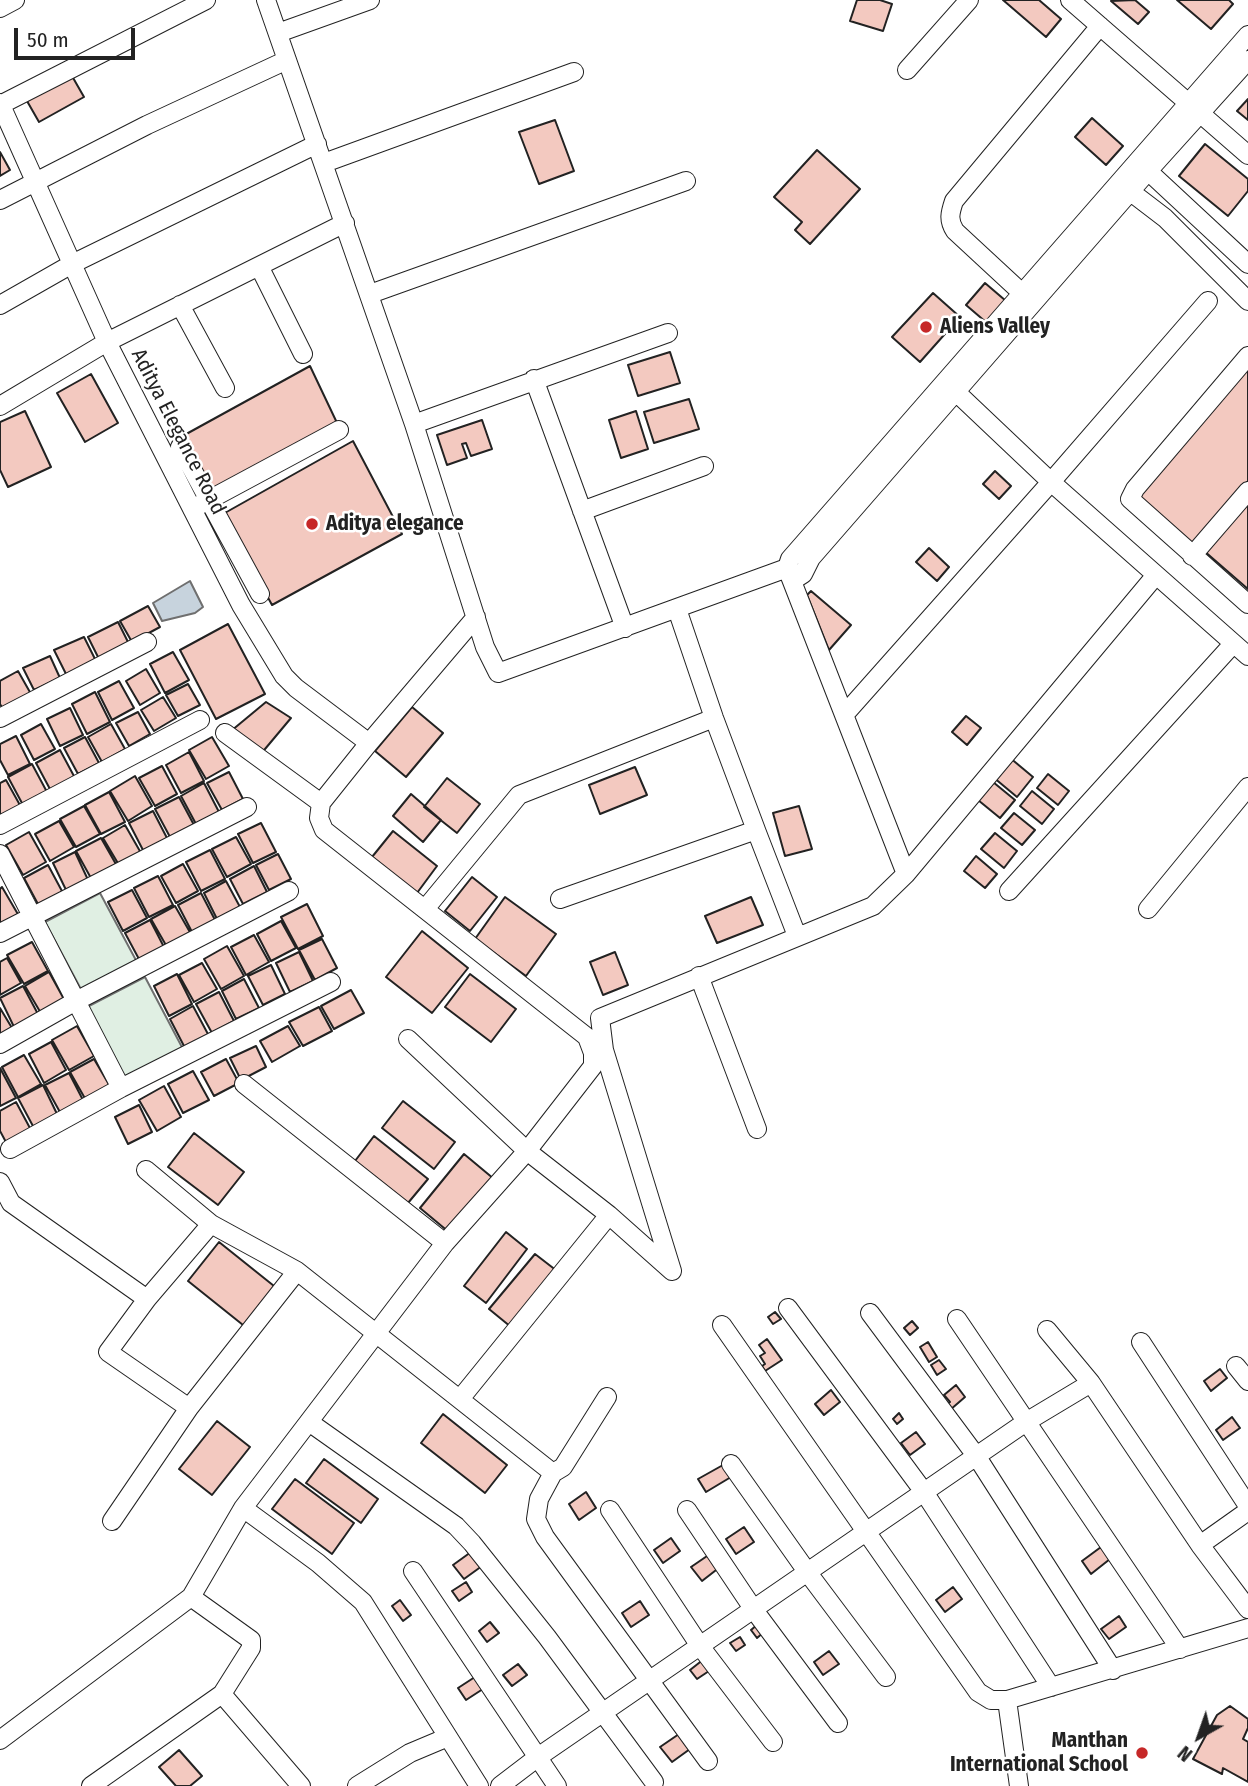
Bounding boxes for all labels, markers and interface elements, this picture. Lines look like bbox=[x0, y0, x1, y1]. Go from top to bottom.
scale bar bbox=[18, 14, 138, 58]
text: 50 m bbox=[27, 27, 69, 53]
place label: Aliens Valley bbox=[940, 314, 1050, 340]
marker: Aliens Valley bbox=[918, 319, 934, 335]
street label: Aditya Elegance Road bbox=[125, 345, 231, 519]
place label: Aditya elegance bbox=[326, 511, 464, 537]
marker: Aditya elegance bbox=[304, 516, 320, 532]
north arrow bbox=[1164, 1702, 1234, 1772]
place label: Manthan International School bbox=[950, 1728, 1128, 1778]
text: N bbox=[1173, 1741, 1197, 1766]
marker: Manthan International School bbox=[1134, 1745, 1150, 1761]

